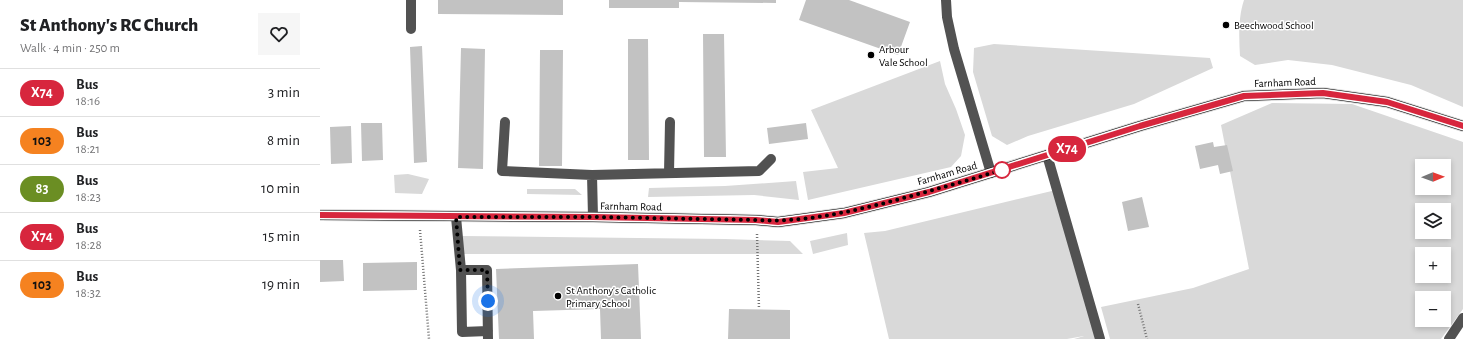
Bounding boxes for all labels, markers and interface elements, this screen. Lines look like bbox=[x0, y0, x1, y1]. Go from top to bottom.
button: heart bbox=[258, 13, 300, 55]
text: St Anthony's RC Church bbox=[20, 16, 198, 35]
marker: Beechwood School bbox=[1221, 20, 1231, 30]
place label: Beechwood School bbox=[1234, 20, 1314, 31]
text: Walk · 4 min · 250 m bbox=[20, 42, 120, 55]
place label: Arbour Vale School bbox=[879, 44, 928, 68]
marker: Arbour Vale School bbox=[866, 50, 876, 60]
street label: Farnham Road bbox=[1254, 76, 1316, 89]
text: Bus bbox=[76, 77, 98, 92]
text: 3 min bbox=[268, 85, 300, 100]
text: X74 bbox=[31, 86, 53, 100]
text: 18:16 bbox=[76, 95, 100, 108]
text: Bus bbox=[76, 125, 98, 140]
text: 8 min bbox=[267, 133, 300, 148]
text: 103 bbox=[33, 134, 51, 148]
line badge: X74 bbox=[1044, 136, 1090, 162]
text: X74 bbox=[1056, 142, 1078, 156]
text: 18:21 bbox=[76, 143, 100, 156]
north arrow bbox=[1415, 159, 1451, 195]
map controls bbox=[1415, 159, 1451, 327]
street label: Farnham Road bbox=[916, 160, 979, 187]
unlabelled marker bbox=[993, 161, 1011, 179]
text: Bus bbox=[76, 173, 98, 188]
text: 10 min bbox=[261, 181, 300, 196]
text: 83 bbox=[36, 182, 48, 196]
text: 18:23 bbox=[76, 191, 101, 204]
street label: Farnham Road bbox=[600, 200, 662, 213]
button: layers bbox=[1415, 203, 1451, 239]
text: Bus bbox=[76, 221, 98, 236]
text: 15 min bbox=[263, 229, 300, 244]
text: X74 bbox=[31, 230, 53, 244]
text: 18:28 bbox=[76, 239, 102, 252]
button: + bbox=[1415, 247, 1451, 283]
text: Bus bbox=[76, 269, 98, 284]
text: 19 min bbox=[262, 277, 300, 292]
text: 103 bbox=[33, 278, 51, 292]
place label: St Anthony's Catholic Primary School bbox=[566, 285, 657, 309]
text: 18:32 bbox=[76, 287, 101, 300]
your location bbox=[478, 291, 498, 311]
marker: St Anthony's Catholic Primary School bbox=[553, 291, 563, 301]
button: − bbox=[1415, 291, 1451, 327]

